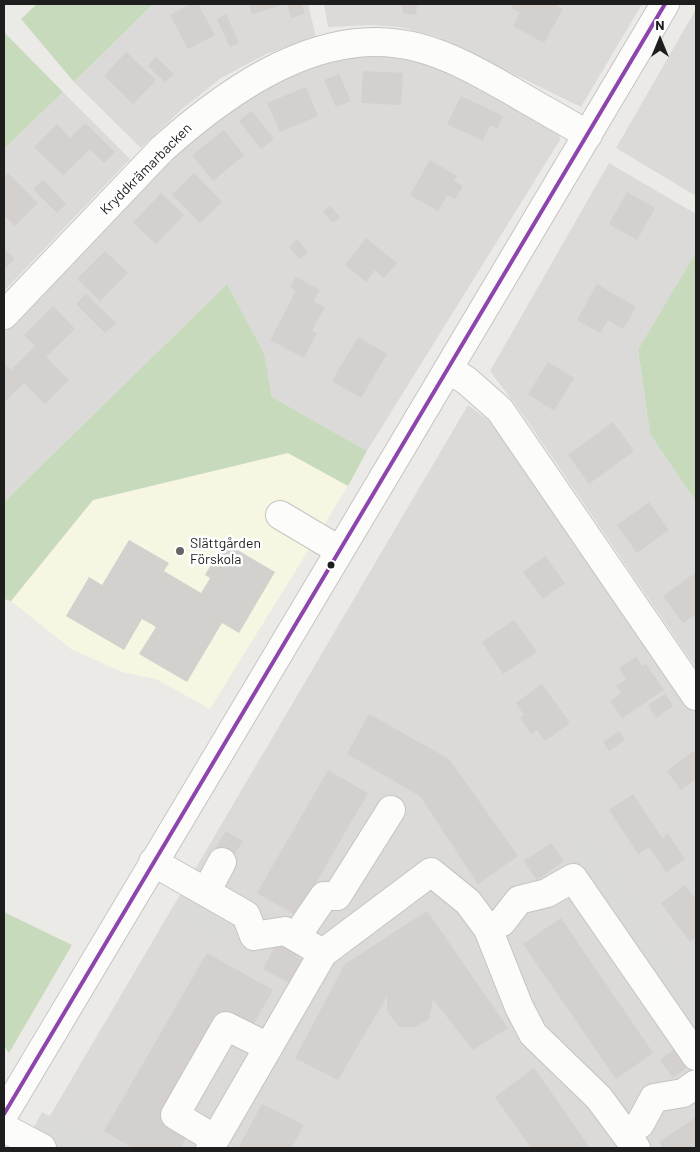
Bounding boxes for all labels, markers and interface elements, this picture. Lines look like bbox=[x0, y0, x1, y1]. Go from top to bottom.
north arrow bbox=[635, 15, 685, 65]
text: N bbox=[655, 16, 665, 33]
street label: Kryddkrämarbacken bbox=[97, 120, 195, 218]
place label: Slättgården Förskola bbox=[190, 535, 261, 568]
marker: Slättgården Förskola bbox=[174, 545, 186, 557]
unlabelled marker bbox=[326, 560, 336, 570]

